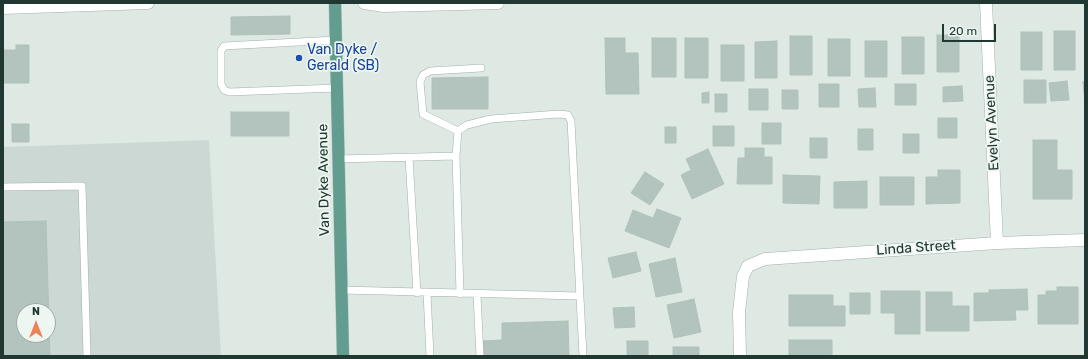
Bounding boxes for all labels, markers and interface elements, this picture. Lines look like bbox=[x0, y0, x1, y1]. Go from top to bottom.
scale bar bbox=[944, 16, 998, 42]
text: 20 m bbox=[949, 24, 977, 38]
place label: Van Dyke / Gerald (SB) bbox=[307, 42, 379, 74]
marker: Van Dyke / Gerald (SB) bbox=[294, 53, 304, 63]
street label: Evelyn Avenue bbox=[981, 75, 1003, 171]
street label: Van Dyke Avenue bbox=[315, 124, 333, 236]
street label: Linda Street bbox=[876, 237, 956, 259]
north arrow bbox=[16, 303, 56, 343]
text: N bbox=[32, 305, 40, 318]

